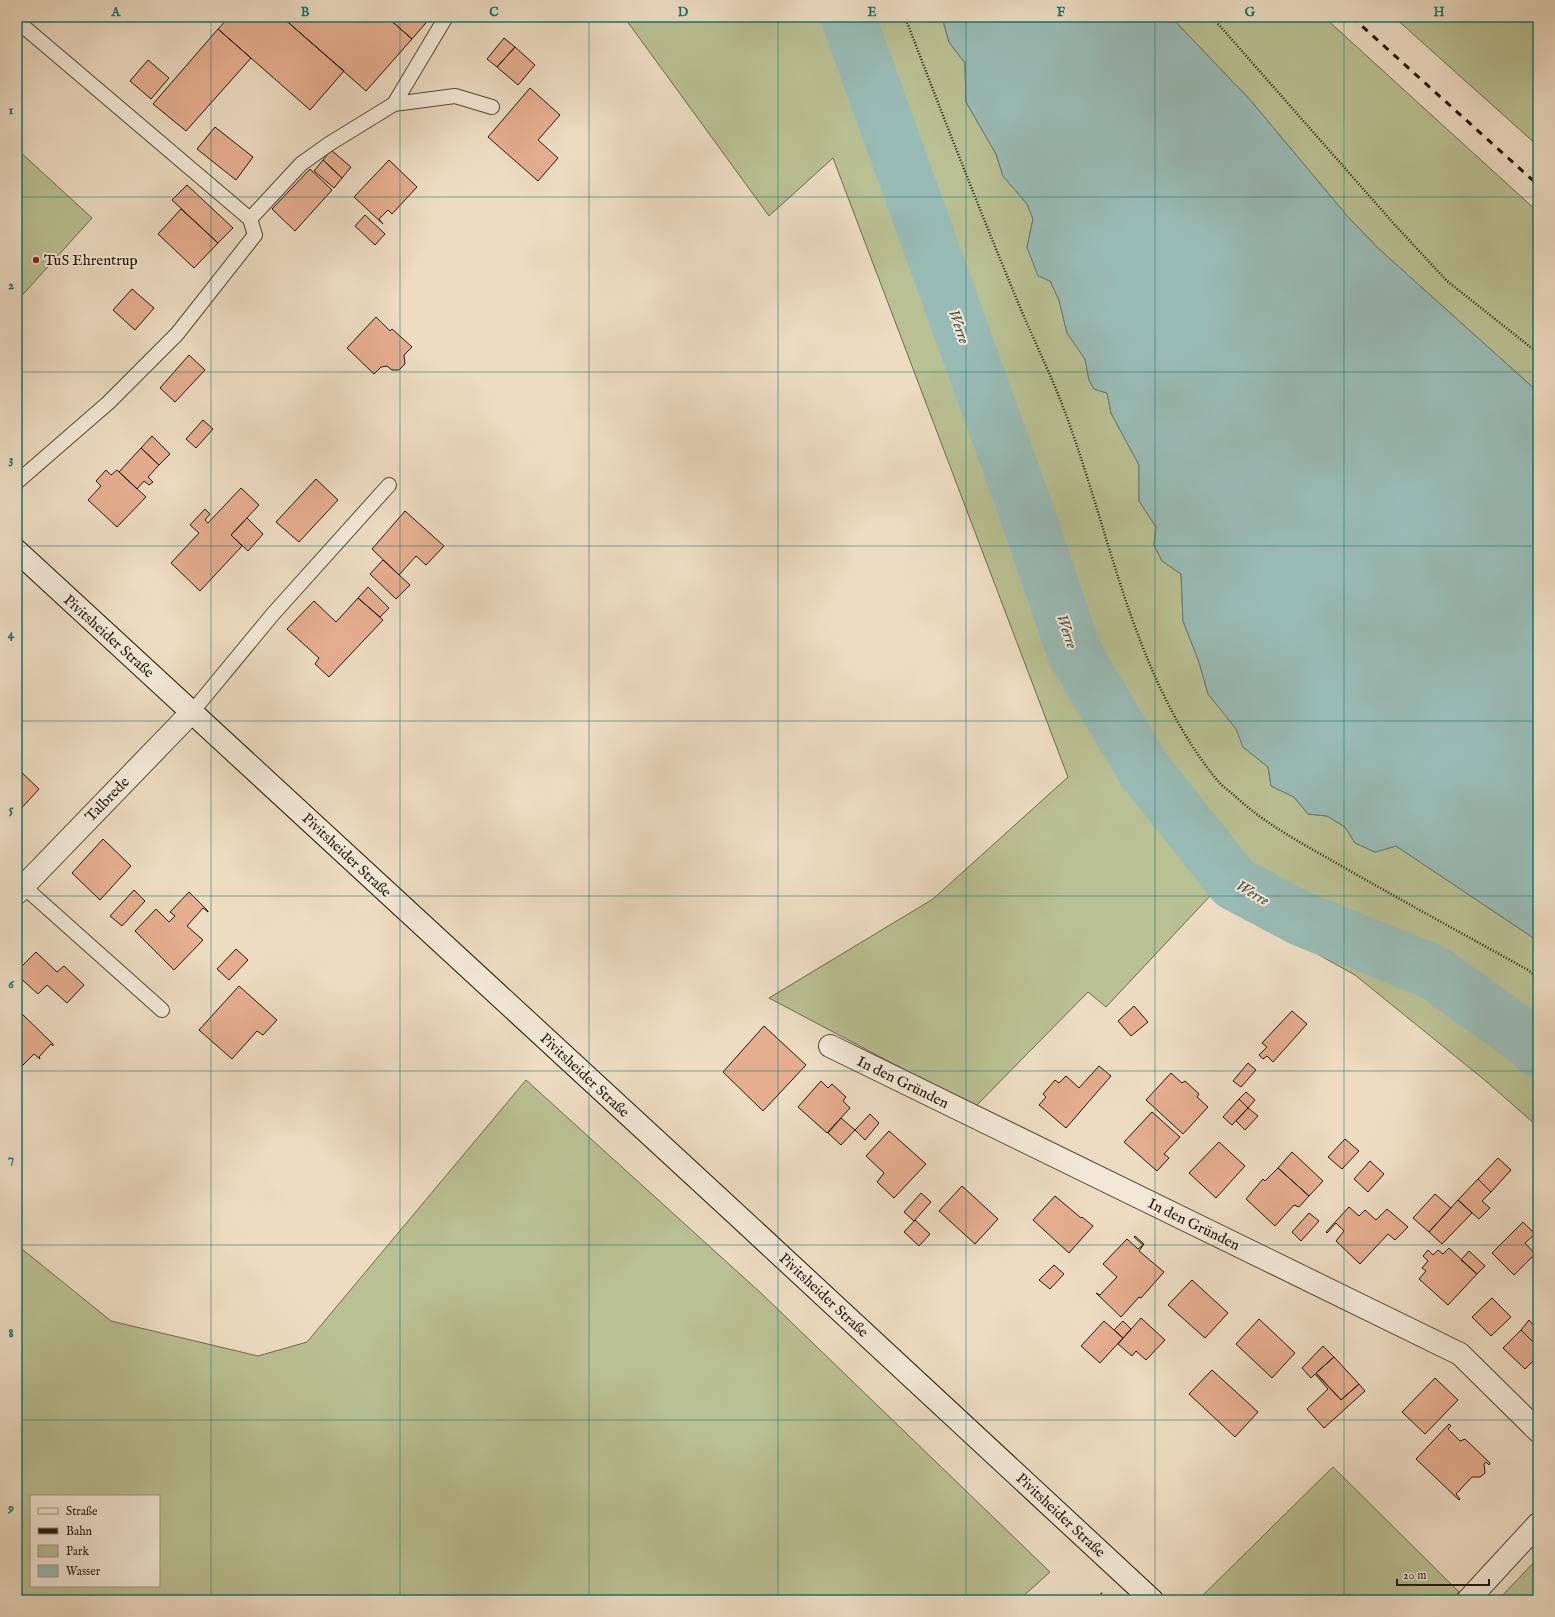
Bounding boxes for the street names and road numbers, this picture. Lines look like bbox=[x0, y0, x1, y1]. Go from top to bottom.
street label: Pivitsheider Straße bbox=[59, 591, 158, 682]
street label: Talbrede bbox=[81, 773, 134, 826]
street label: Pivitsheider Straße bbox=[298, 809, 395, 902]
street label: Pivitsheider Straße bbox=[536, 1029, 633, 1122]
street label: In den Gründen bbox=[854, 1052, 952, 1113]
street label: In den Gründen bbox=[1145, 1194, 1243, 1255]
street label: Pivitsheider Straße bbox=[775, 1249, 872, 1342]
street label: Pivitsheider Straße bbox=[1012, 1469, 1109, 1562]

